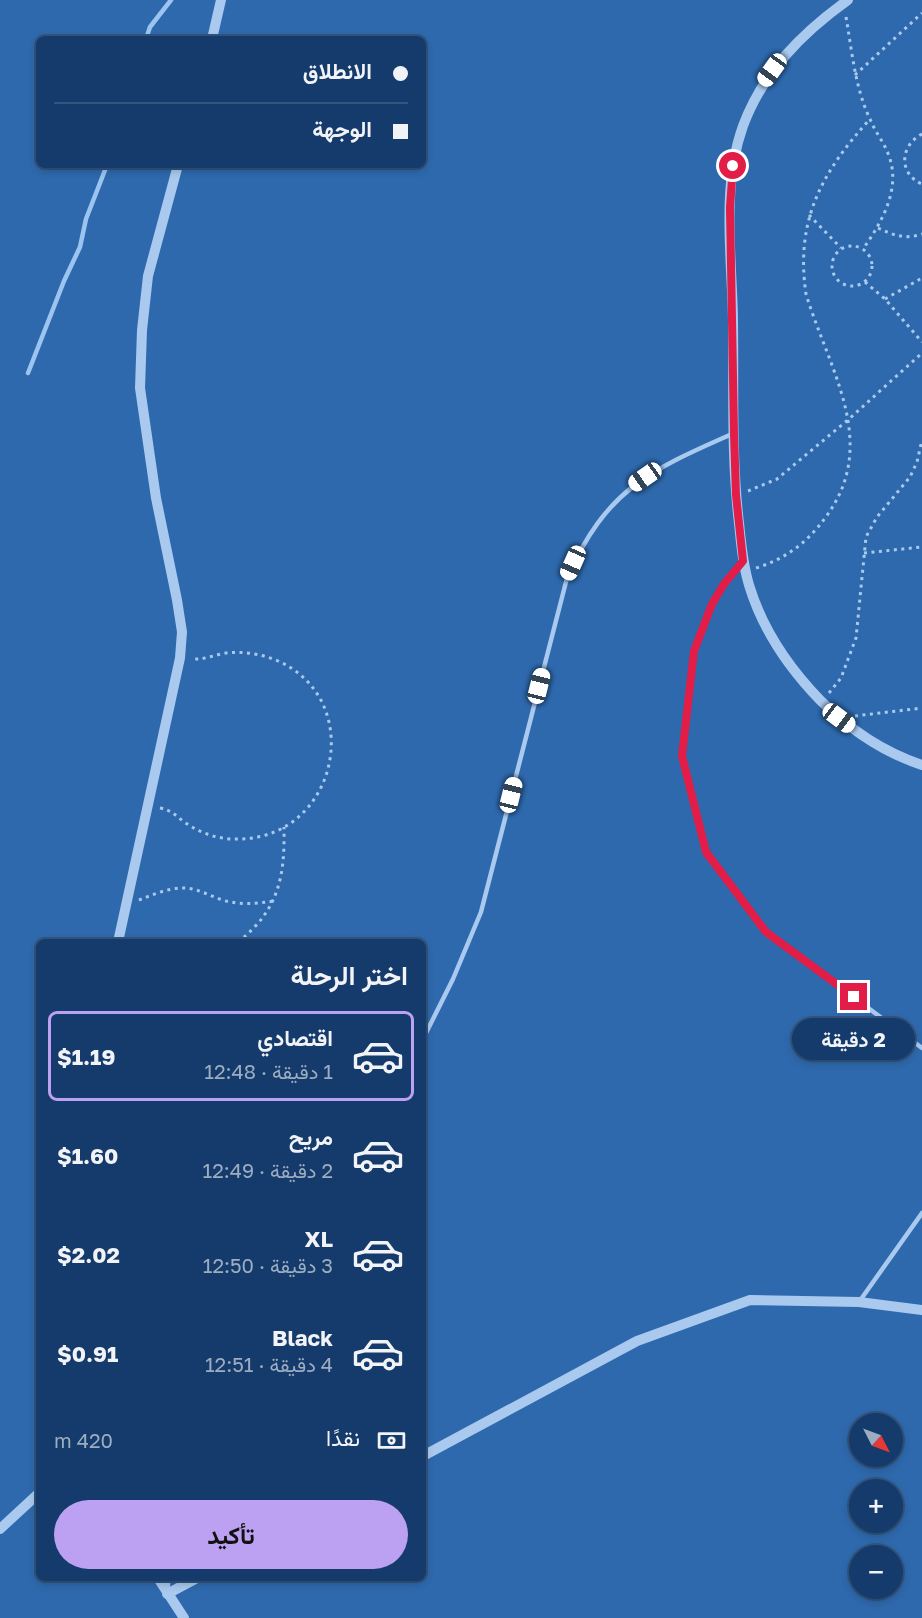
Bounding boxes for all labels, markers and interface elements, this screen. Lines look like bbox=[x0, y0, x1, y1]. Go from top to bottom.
car bbox=[754, 50, 790, 90]
text: الانطلاق bbox=[303, 57, 372, 84]
text: الوجهة bbox=[312, 115, 372, 142]
route start bbox=[719, 152, 746, 179]
car bbox=[625, 459, 665, 495]
car bbox=[557, 543, 589, 583]
car bbox=[526, 666, 552, 706]
car bbox=[819, 700, 859, 736]
car bbox=[498, 775, 524, 815]
text: اختر الرحلة bbox=[291, 959, 408, 991]
route end bbox=[840, 983, 867, 1010]
callout: 2 دقيقة bbox=[792, 1018, 916, 1060]
text: اقتصادي bbox=[257, 1024, 333, 1051]
text: 2 دقيقة bbox=[821, 1027, 886, 1051]
icon: car bbox=[351, 1029, 405, 1083]
text: $1.19 bbox=[57, 1043, 115, 1070]
text: 1 دقيقة · 12:48 bbox=[204, 1059, 333, 1083]
text: مريح bbox=[289, 1123, 333, 1150]
icon: car bbox=[351, 1128, 405, 1182]
text: $1.60 bbox=[57, 1142, 118, 1169]
text: 2 دقيقة · 12:49 bbox=[202, 1158, 333, 1182]
text: XL bbox=[305, 1225, 333, 1252]
icon: car bbox=[351, 1227, 405, 1281]
text: $2.02 bbox=[57, 1241, 120, 1268]
text: 3 دقيقة · 12:50 bbox=[203, 1253, 333, 1277]
text: Black bbox=[272, 1324, 333, 1351]
icon: car bbox=[351, 1326, 405, 1380]
text: $0.91 bbox=[57, 1340, 118, 1367]
text: 4 دقيقة · 12:51 bbox=[205, 1352, 333, 1376]
north arrow bbox=[849, 1413, 903, 1467]
map controls bbox=[849, 1413, 903, 1599]
text: نقدًا bbox=[326, 1424, 360, 1451]
icon: cash bbox=[375, 1424, 408, 1457]
text: 420 m bbox=[54, 1428, 113, 1452]
button: + bbox=[849, 1479, 903, 1533]
button: تأكيد bbox=[54, 1500, 408, 1569]
button: − bbox=[849, 1545, 903, 1599]

